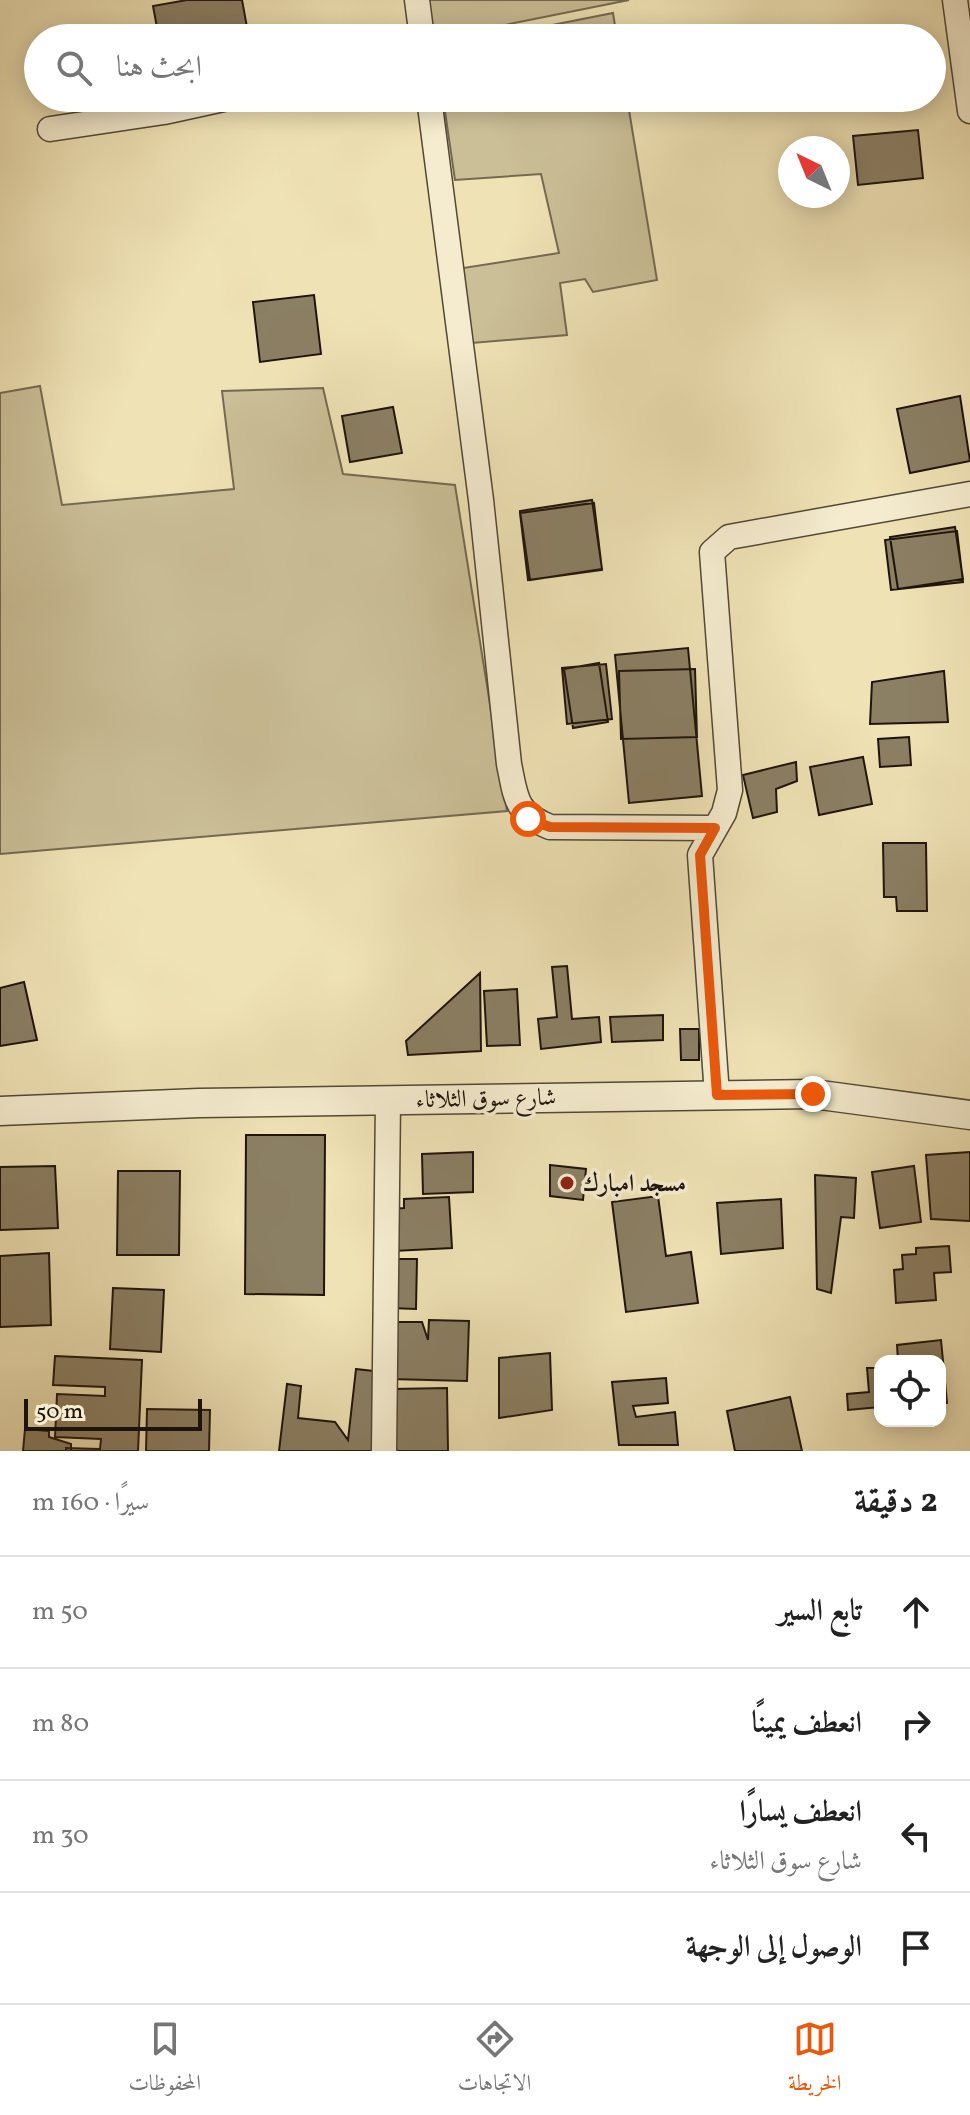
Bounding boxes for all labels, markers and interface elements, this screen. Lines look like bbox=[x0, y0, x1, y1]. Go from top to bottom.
search box bbox=[24, 24, 946, 112]
icon: search bbox=[52, 46, 96, 90]
text: ابحث هنا bbox=[116, 47, 202, 89]
north arrow bbox=[778, 136, 850, 208]
route start bbox=[510, 801, 546, 837]
route end bbox=[795, 1076, 831, 1112]
street label: شارع سوق الثلاثاء bbox=[415, 1082, 557, 1119]
place label: مسجد امبارك bbox=[583, 1168, 686, 1202]
marker: مسجد امبارك bbox=[558, 1174, 576, 1192]
map controls bbox=[874, 1355, 946, 1427]
button: locate bbox=[874, 1355, 946, 1427]
scale bar bbox=[24, 1395, 202, 1431]
text: 50 m bbox=[36, 1397, 83, 1428]
text: 2 دقيقة bbox=[854, 1479, 938, 1526]
text: سيرًا · 160 m bbox=[32, 1485, 149, 1521]
icon: ahead bbox=[894, 1590, 938, 1634]
text: تابع السير bbox=[778, 1591, 862, 1633]
text: 50 m bbox=[32, 1594, 88, 1630]
icon: right bbox=[894, 1702, 938, 1746]
text: انعطف يمينًا bbox=[751, 1703, 862, 1745]
text: 80 m bbox=[32, 1706, 89, 1742]
text: انعطف يسارًا bbox=[739, 1792, 862, 1834]
icon: left bbox=[894, 1814, 938, 1858]
text: 30 m bbox=[32, 1818, 89, 1854]
text: شارع سوق الثلاثاء bbox=[710, 1844, 862, 1880]
icon: arrive bbox=[894, 1926, 938, 1970]
text: الوصول إلى الوجهة bbox=[686, 1927, 862, 1969]
tab: المحفوظات bbox=[128, 2017, 201, 2104]
tab: الاتجاهات bbox=[458, 2017, 531, 2104]
tab: الخريطة bbox=[788, 2017, 842, 2104]

